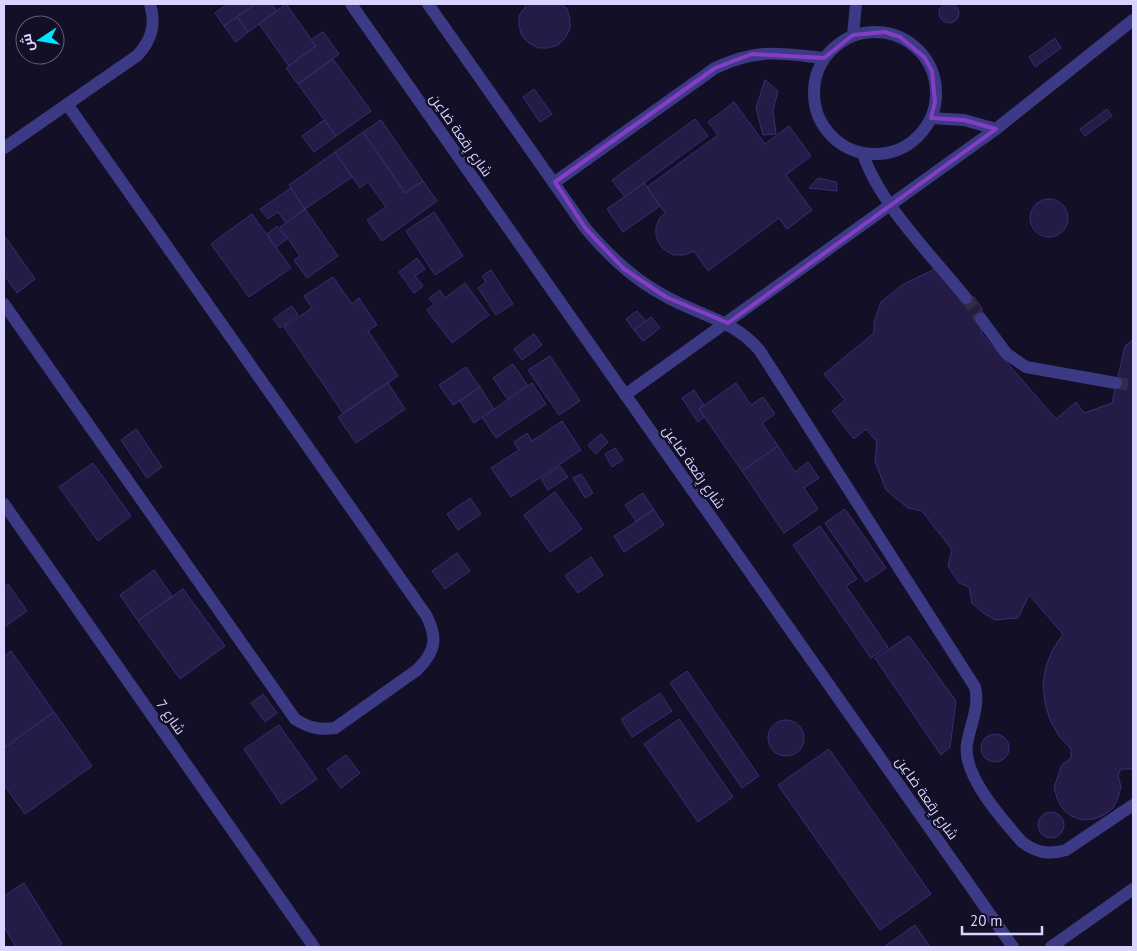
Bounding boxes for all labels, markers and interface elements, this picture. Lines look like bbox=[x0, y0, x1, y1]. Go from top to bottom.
north arrow bbox=[15, 15, 65, 65]
text: ش bbox=[17, 32, 38, 53]
street label: شارع رِقعة ضاعِن bbox=[425, 90, 496, 181]
street label: شارع رِقعة ضاعِن bbox=[658, 422, 729, 513]
street label: شارع 7 bbox=[153, 696, 189, 738]
street label: شارع رِقعة ضاعِن bbox=[891, 753, 962, 844]
scale bar bbox=[962, 904, 1042, 936]
text: 20 m bbox=[970, 911, 1003, 930]

